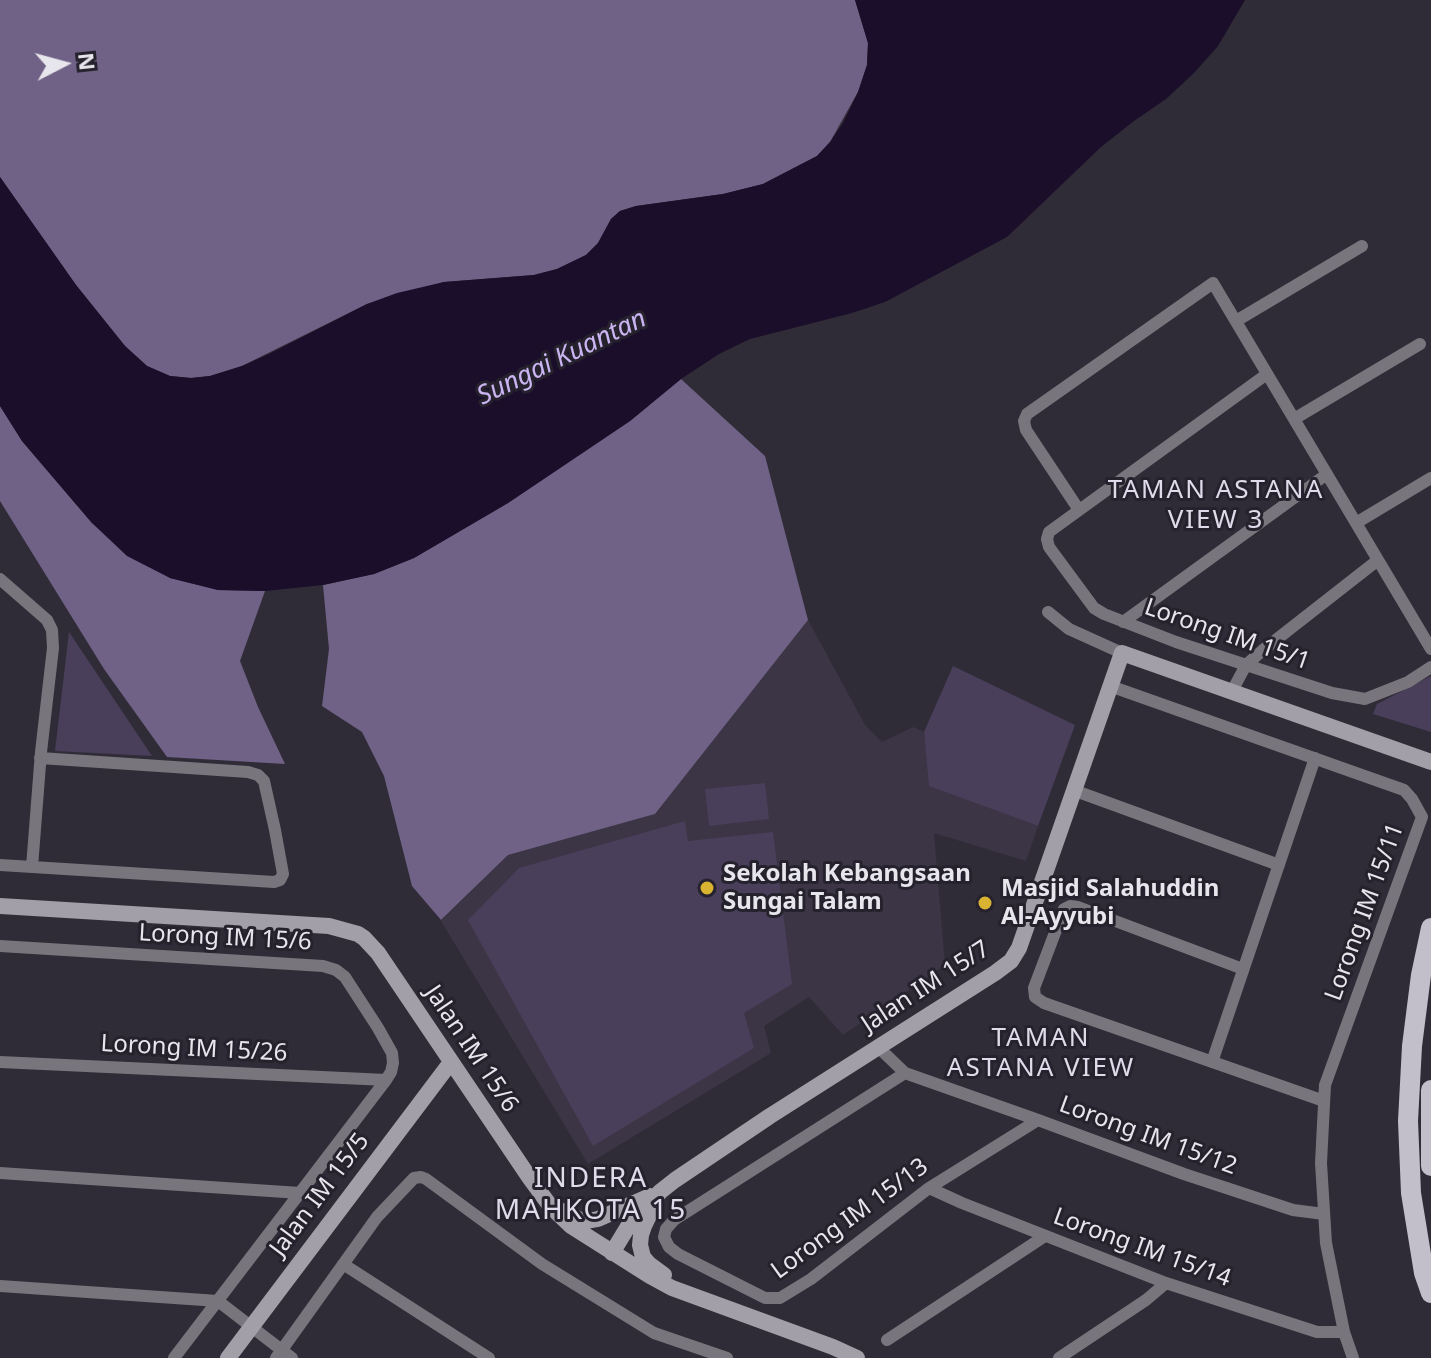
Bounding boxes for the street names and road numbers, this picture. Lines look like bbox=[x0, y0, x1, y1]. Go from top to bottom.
street label: Lorong IM 15/1 bbox=[1140, 593, 1314, 677]
street label: Lorong IM 15/11 bbox=[1320, 819, 1410, 1005]
street label: Lorong IM 15/6 bbox=[138, 919, 312, 957]
street label: Jalan IM 15/7 bbox=[857, 935, 995, 1039]
street label: Jalan IM 15/6 bbox=[418, 980, 524, 1118]
street label: Lorong IM 15/26 bbox=[100, 1030, 288, 1068]
street label: Lorong IM 15/12 bbox=[1055, 1091, 1241, 1181]
street label: Jalan IM 15/5 bbox=[264, 1128, 376, 1262]
street label: Lorong IM 15/13 bbox=[766, 1152, 934, 1286]
street label: Lorong IM 15/14 bbox=[1049, 1203, 1235, 1293]

